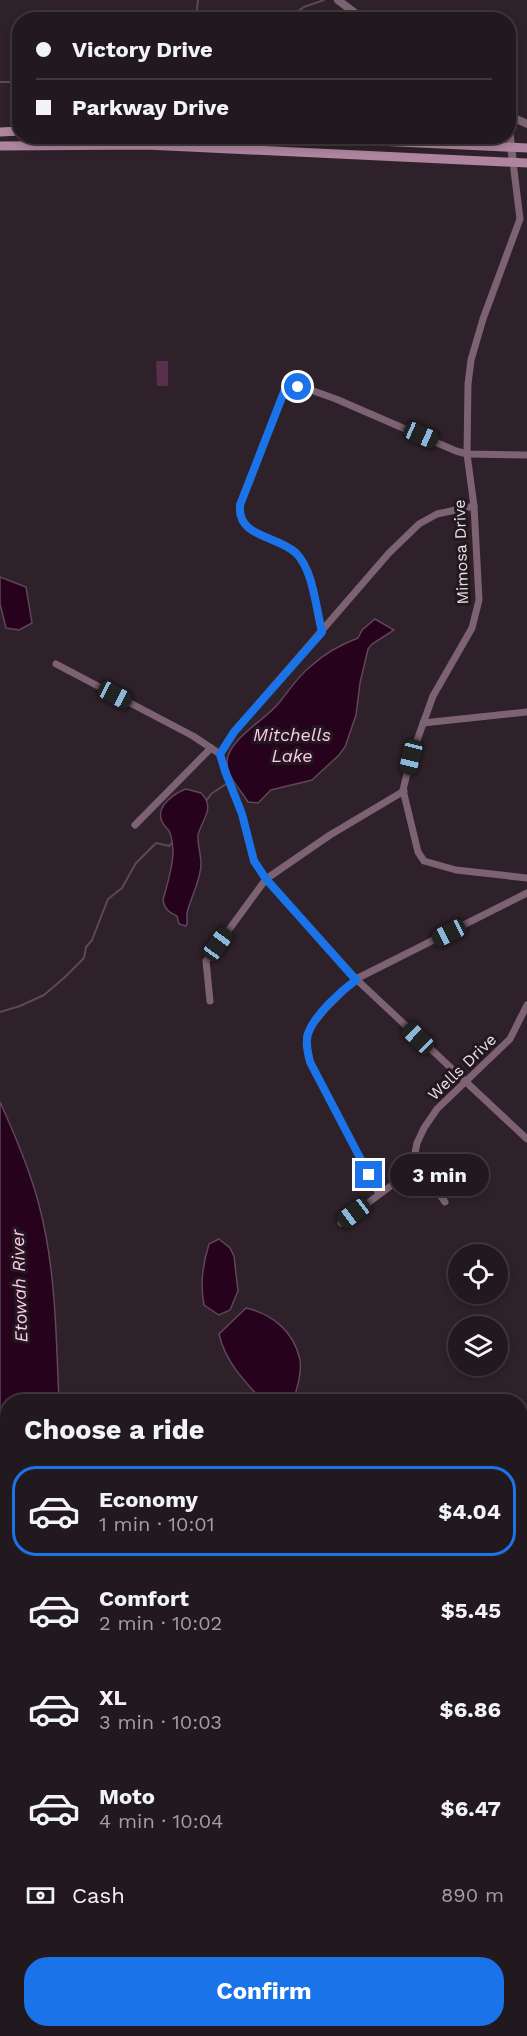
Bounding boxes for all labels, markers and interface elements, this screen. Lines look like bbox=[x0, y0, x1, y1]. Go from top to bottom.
text: Victory Drive bbox=[72, 37, 213, 62]
text: Parkway Drive bbox=[72, 95, 229, 120]
route start bbox=[284, 373, 311, 400]
car bbox=[401, 419, 441, 451]
street label: Mimosa Drive bbox=[450, 499, 472, 605]
car bbox=[95, 679, 135, 711]
water label: Mitchells Lake bbox=[253, 724, 331, 766]
car bbox=[398, 737, 424, 777]
car bbox=[429, 917, 469, 949]
car bbox=[200, 924, 236, 964]
car bbox=[399, 1019, 437, 1057]
street label: Wells Drive bbox=[424, 1030, 500, 1104]
callout: 3 min bbox=[390, 1154, 489, 1196]
route end bbox=[355, 1161, 382, 1188]
text: 3 min bbox=[412, 1163, 467, 1187]
car bbox=[334, 1195, 374, 1231]
water label: Etowah River bbox=[6, 1228, 31, 1343]
map controls bbox=[448, 1244, 508, 1376]
button: locate bbox=[448, 1244, 508, 1304]
button: layers bbox=[448, 1316, 508, 1376]
text: Choose a ride bbox=[24, 1414, 204, 1446]
icon: car bbox=[27, 1484, 81, 1538]
text: Economy bbox=[99, 1487, 198, 1512]
text: $4.04 bbox=[438, 1499, 501, 1524]
text: 1 min · 10:01 bbox=[99, 1512, 215, 1536]
icon: car bbox=[27, 1583, 81, 1637]
text: Comfort bbox=[99, 1586, 189, 1611]
text: $5.45 bbox=[441, 1598, 501, 1623]
text: 2 min · 10:02 bbox=[99, 1611, 222, 1635]
icon: car bbox=[27, 1682, 81, 1736]
text: XL bbox=[99, 1685, 127, 1710]
text: $6.86 bbox=[440, 1697, 501, 1722]
text: 3 min · 10:03 bbox=[99, 1710, 222, 1734]
icon: car bbox=[27, 1781, 81, 1835]
text: Moto bbox=[99, 1784, 155, 1809]
text: $6.47 bbox=[441, 1796, 501, 1821]
text: 4 min · 10:04 bbox=[99, 1809, 223, 1833]
icon: cash bbox=[24, 1879, 57, 1912]
text: Cash bbox=[72, 1883, 125, 1908]
text: 890 m bbox=[441, 1883, 504, 1907]
button: Confirm bbox=[24, 1957, 504, 2026]

